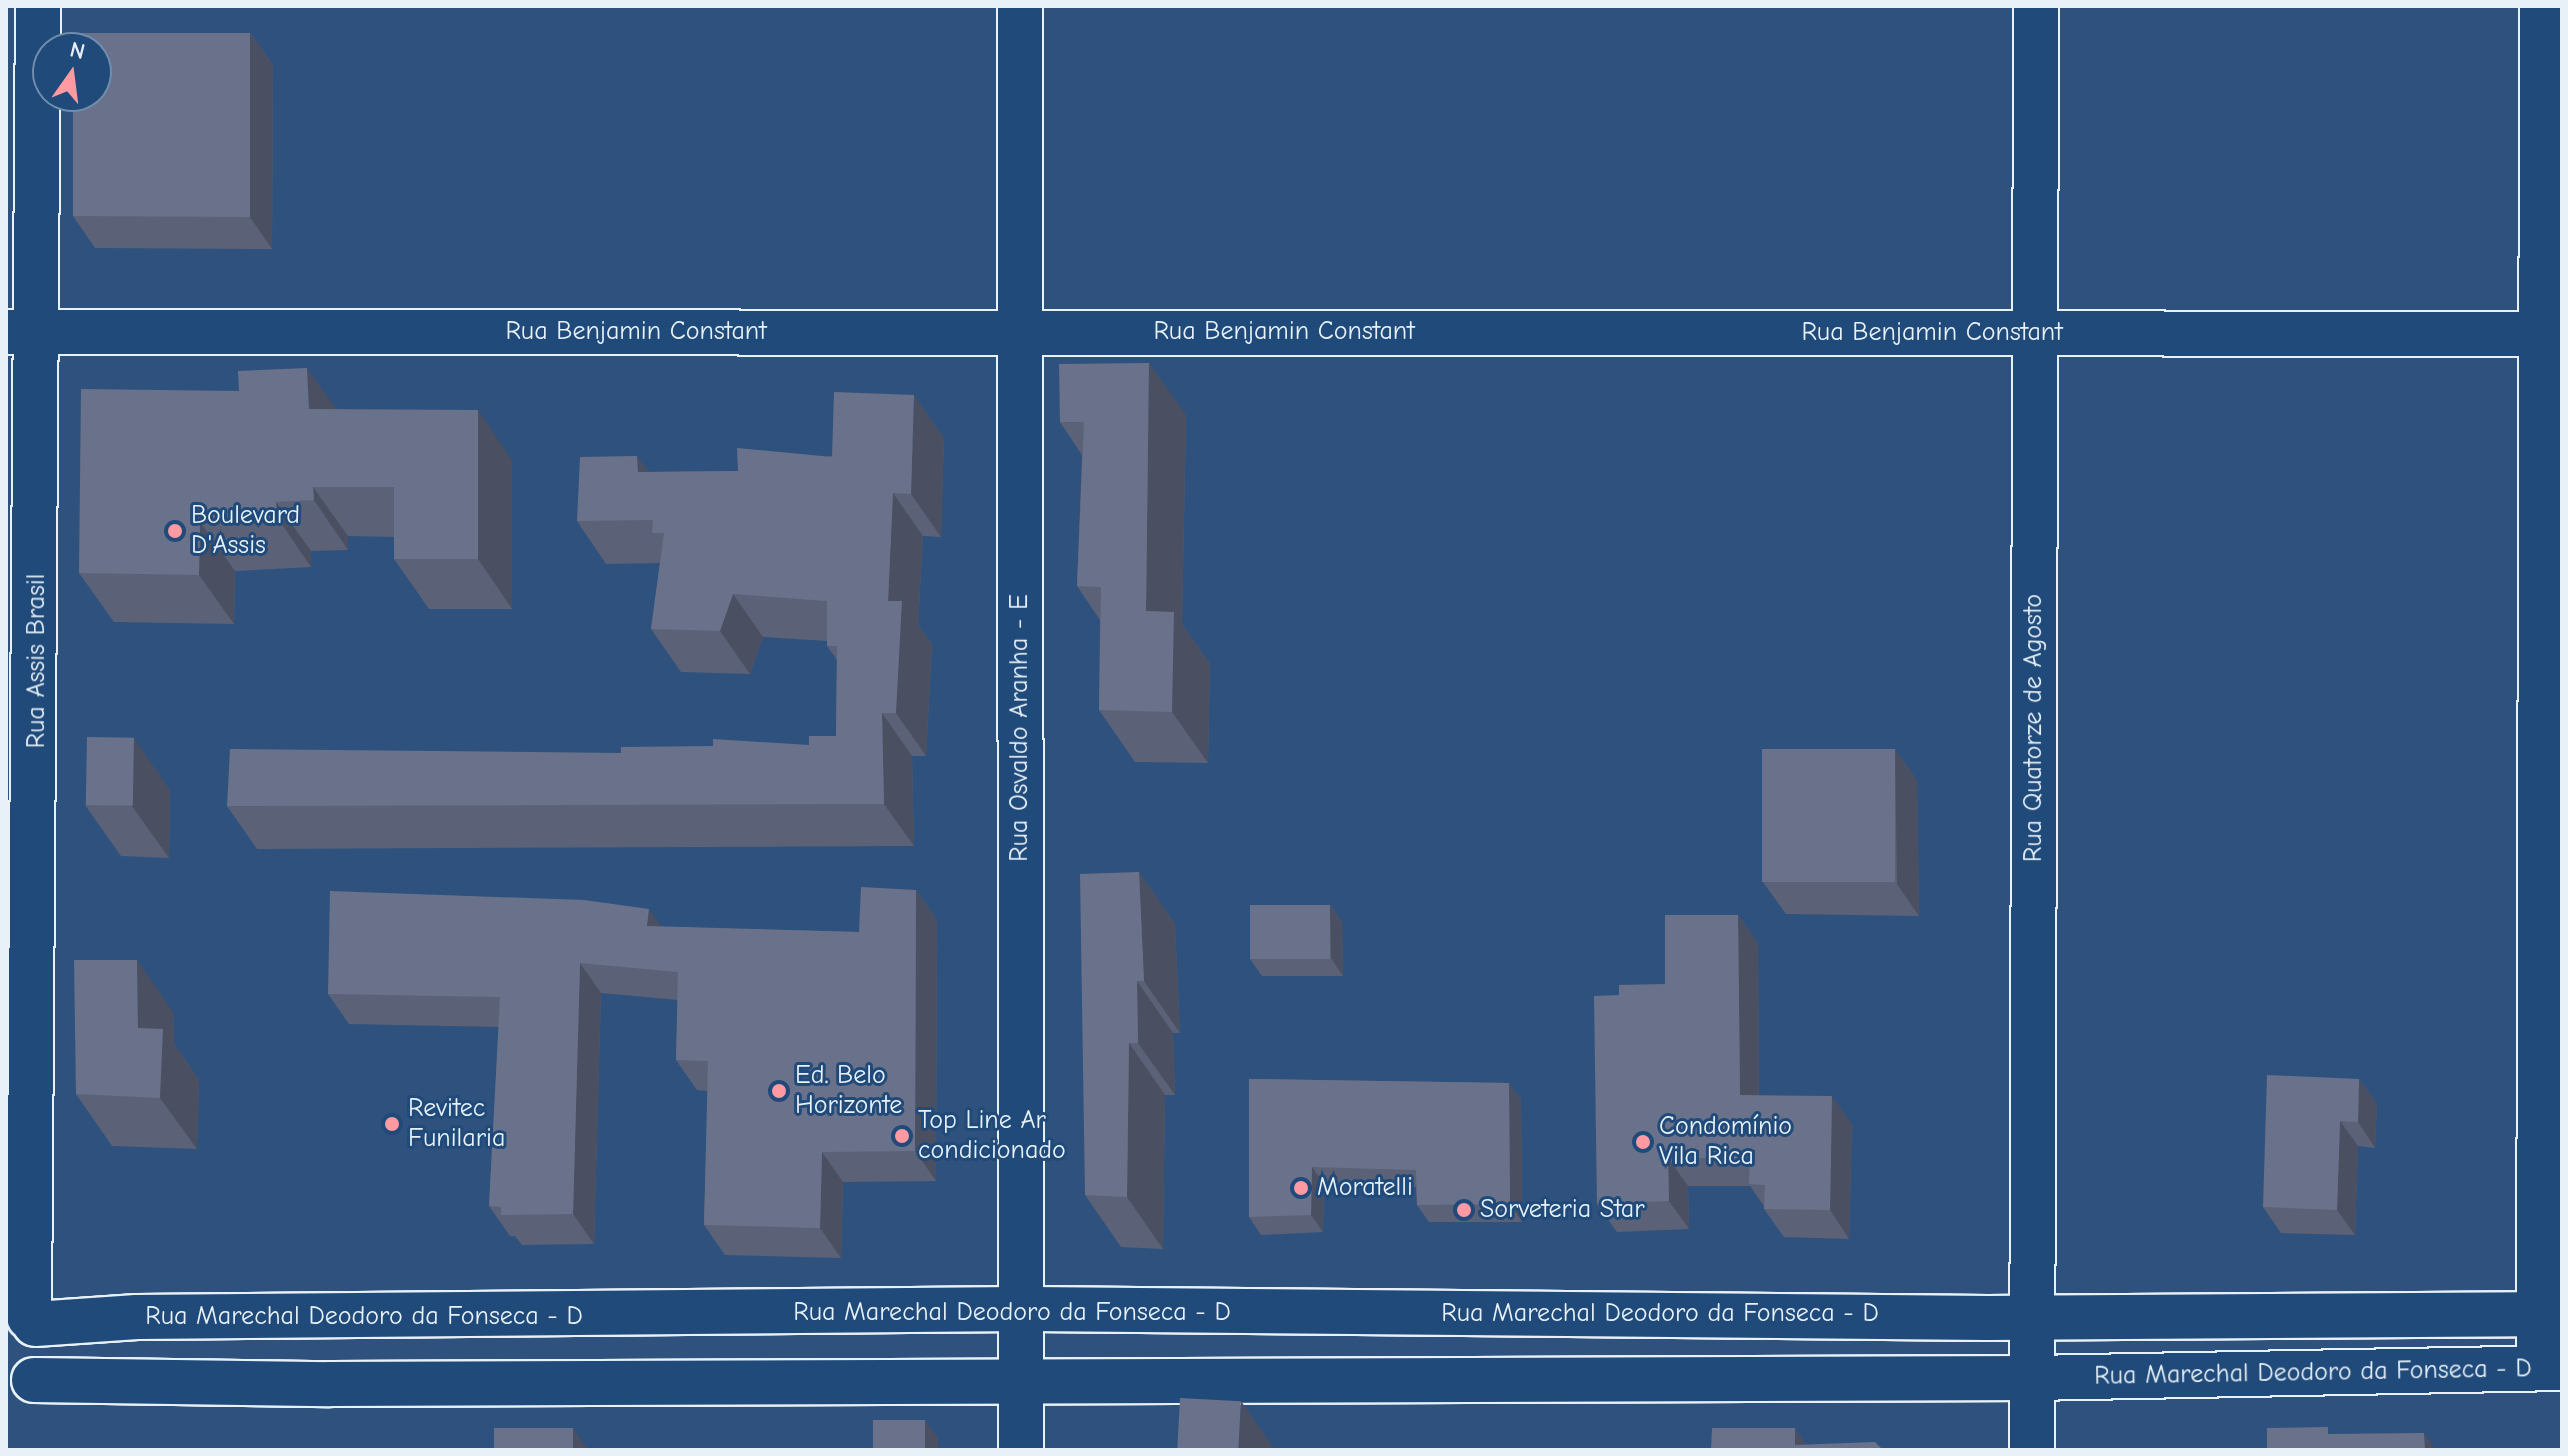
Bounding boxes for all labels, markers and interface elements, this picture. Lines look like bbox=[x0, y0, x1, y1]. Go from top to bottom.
north arrow bbox=[32, 32, 112, 112]
text: N bbox=[67, 36, 87, 65]
street label: Rua Benjamin Constant bbox=[505, 316, 767, 348]
street label: Rua Benjamin Constant bbox=[1153, 316, 1415, 348]
street label: Rua Benjamin Constant bbox=[1801, 317, 2063, 349]
place label: Boulevard D'Assis bbox=[191, 500, 300, 562]
marker: Boulevard D'Assis bbox=[166, 522, 184, 540]
street label: Rua Assis Brasil bbox=[21, 574, 53, 748]
street label: Rua Osvaldo Aranha - E bbox=[1004, 594, 1036, 862]
street label: Rua Quatorze de Agosto bbox=[2018, 594, 2050, 862]
place label: Ed. Belo Horizonte bbox=[795, 1060, 902, 1122]
marker: Ed. Belo Horizonte bbox=[770, 1082, 788, 1100]
place label: Revitec Funilaria bbox=[408, 1093, 505, 1154]
place label: Top Line Ar condicionado bbox=[918, 1105, 1066, 1166]
place label: Condomínio Vila Rica bbox=[1659, 1111, 1792, 1172]
marker: Revitec Funilaria bbox=[383, 1115, 401, 1133]
marker: Top Line Ar condicionado bbox=[893, 1127, 911, 1145]
marker: Condomínio Vila Rica bbox=[1634, 1133, 1652, 1151]
place label: Moratelli bbox=[1317, 1172, 1413, 1204]
marker: Moratelli bbox=[1292, 1179, 1310, 1197]
place label: Sorveteria Star bbox=[1480, 1194, 1645, 1226]
marker: Sorveteria Star bbox=[1455, 1201, 1473, 1219]
street label: Rua Marechal Deodoro da Fonseca - D bbox=[793, 1297, 1231, 1329]
street label: Rua Marechal Deodoro da Fonseca - D bbox=[1441, 1298, 1879, 1330]
street label: Rua Marechal Deodoro da Fonseca - D bbox=[145, 1301, 583, 1333]
street label: Rua Marechal Deodoro da Fonseca - D bbox=[2094, 1354, 2532, 1392]

